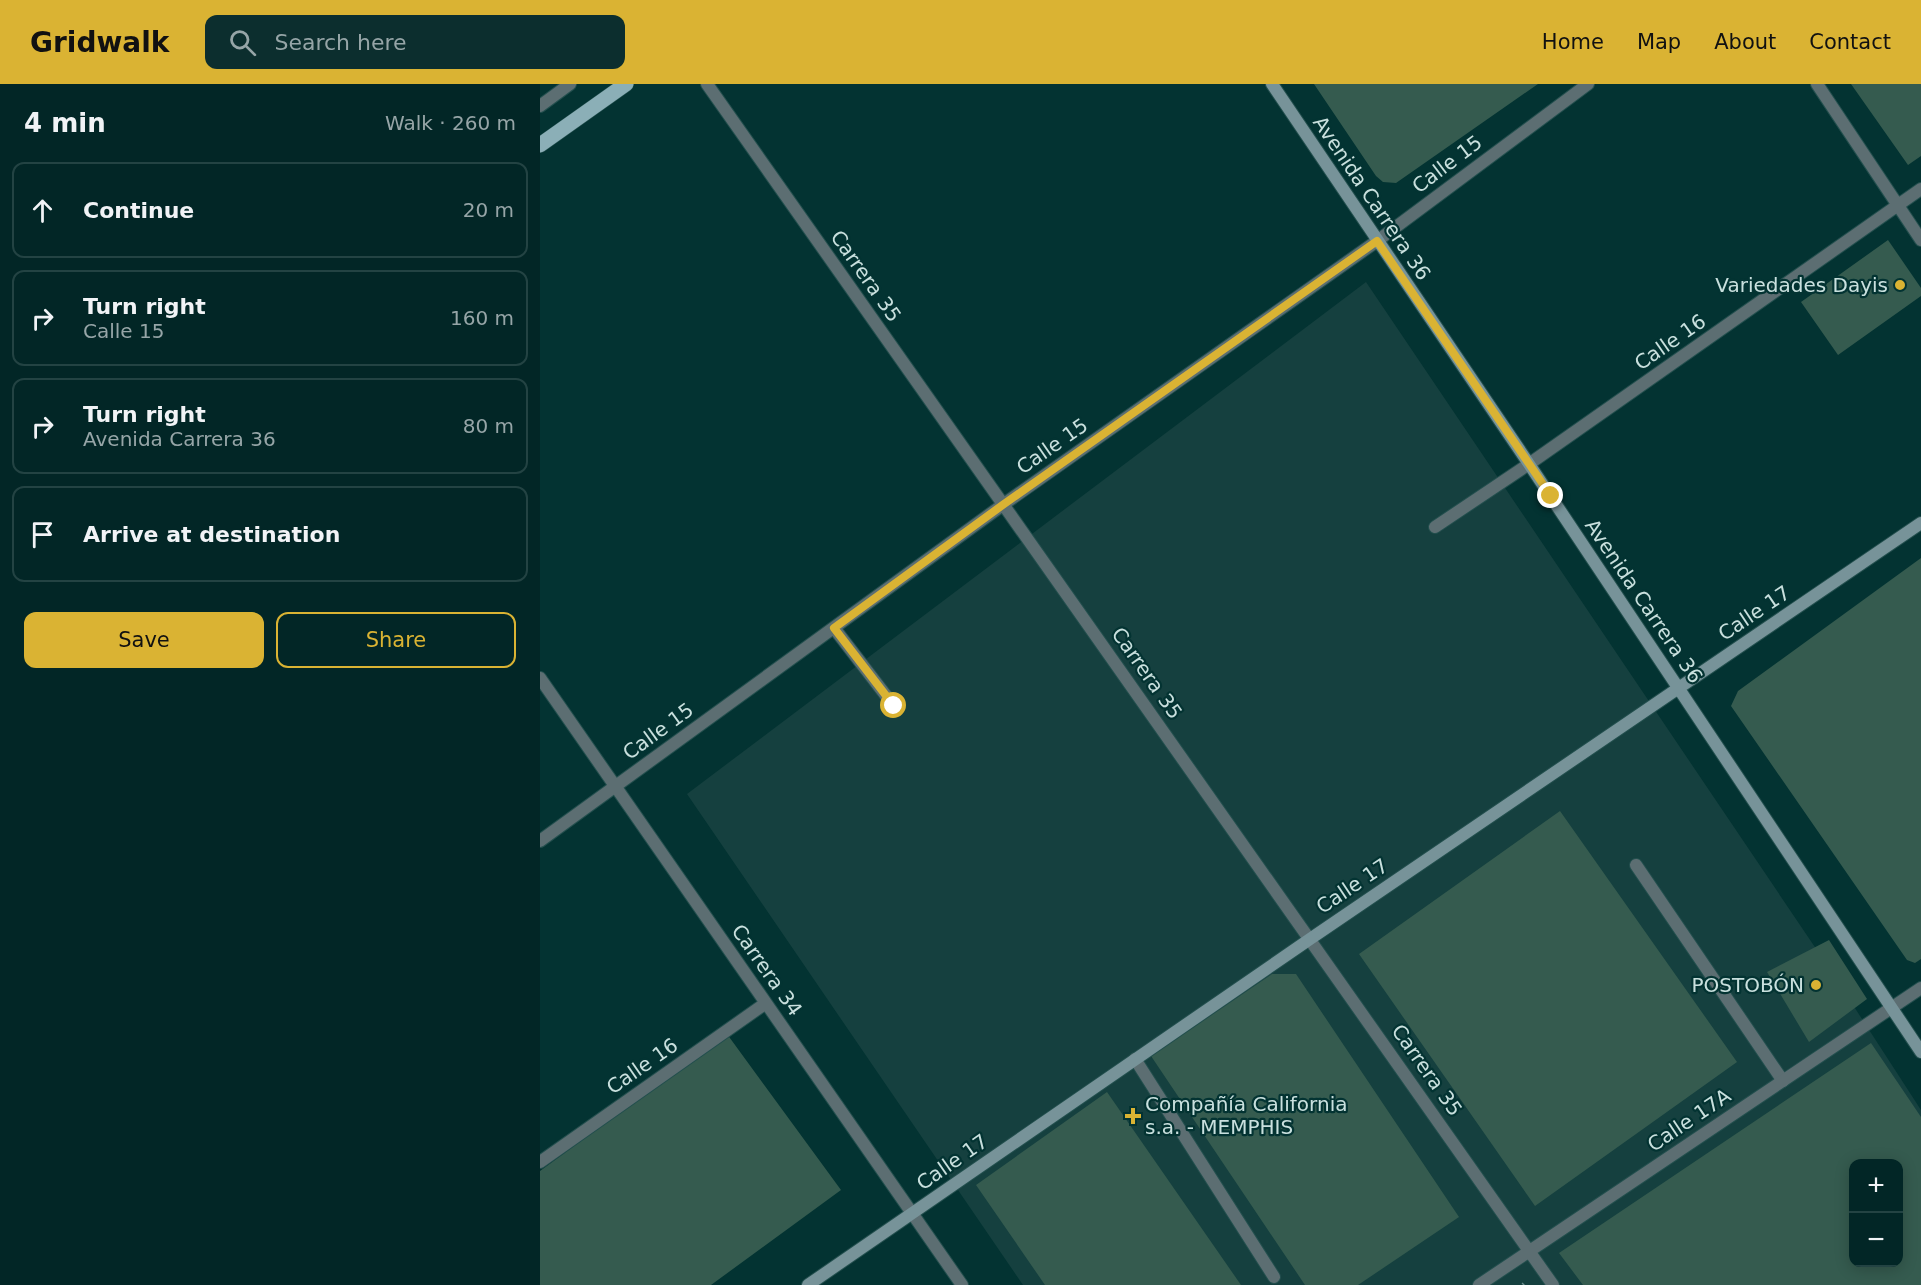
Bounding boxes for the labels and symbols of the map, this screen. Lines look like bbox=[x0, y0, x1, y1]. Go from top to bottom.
street label: Avenida Carrera 36 bbox=[1308, 111, 1436, 285]
street label: Calle 15 bbox=[1407, 130, 1487, 198]
street label: Carrera 35 bbox=[826, 226, 906, 326]
place label: Variedades Dayis bbox=[1715, 273, 1888, 297]
marker: Variedades Dayis bbox=[1893, 278, 1907, 292]
street label: Calle 16 bbox=[1630, 309, 1710, 375]
street label: Calle 15 bbox=[1012, 413, 1092, 479]
route end bbox=[1537, 482, 1563, 508]
street label: Avenida Carrera 36 bbox=[1580, 514, 1708, 688]
street label: Calle 17 bbox=[1714, 580, 1794, 646]
street label: Carrera 35 bbox=[1107, 623, 1187, 723]
route start bbox=[880, 692, 906, 718]
street label: Calle 15 bbox=[618, 697, 698, 765]
street label: Calle 17 bbox=[1312, 853, 1392, 919]
street label: Carrera 34 bbox=[727, 920, 807, 1020]
place label: POSTOBÓN bbox=[1691, 973, 1804, 997]
marker: POSTOBÓN bbox=[1809, 978, 1823, 992]
street label: Carrera 35 bbox=[1387, 1020, 1467, 1120]
street label: Calle 16 bbox=[602, 1033, 682, 1099]
street label: Calle 17A bbox=[1643, 1083, 1735, 1157]
place label: Compañía California s.a. - MEMPHIS bbox=[1145, 1092, 1347, 1139]
marker: Compañía California s.a. - MEMPHIS bbox=[1126, 1109, 1140, 1123]
street label: Calle 17 bbox=[912, 1129, 992, 1195]

